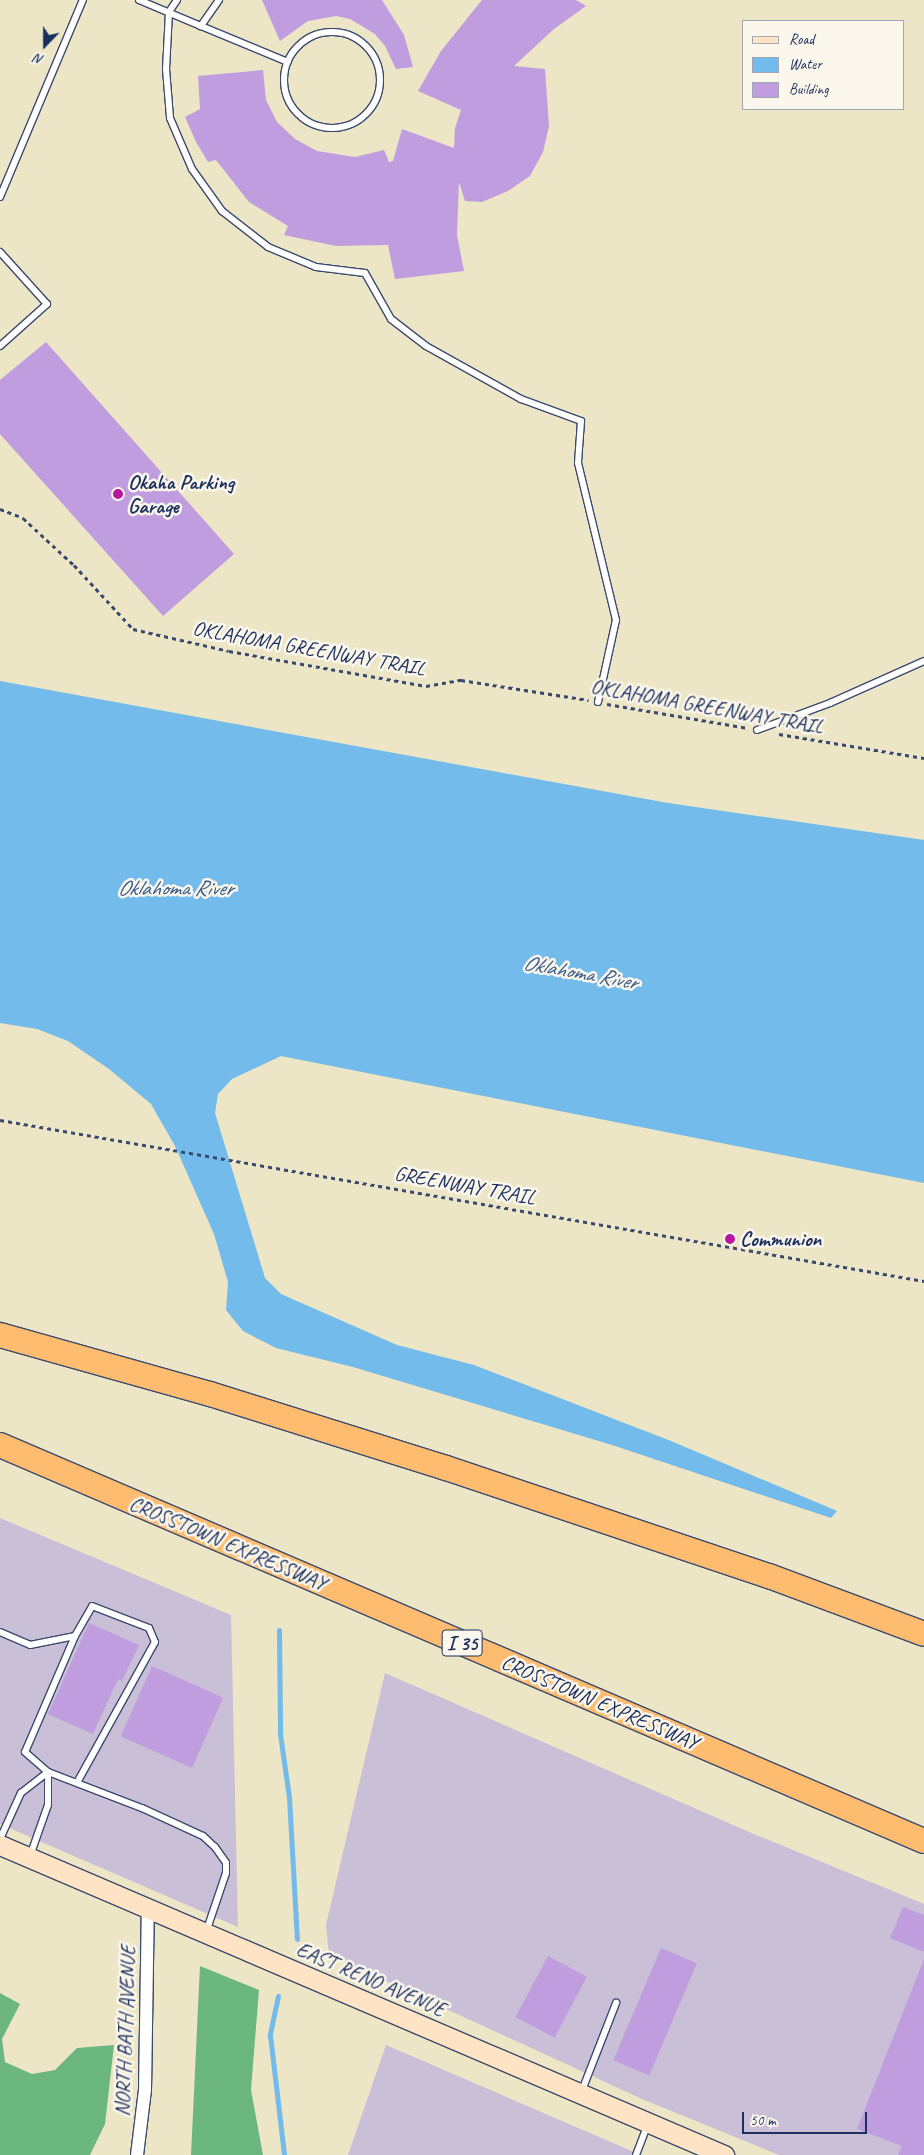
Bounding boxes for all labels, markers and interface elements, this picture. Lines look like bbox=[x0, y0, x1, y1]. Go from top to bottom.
north arrow bbox=[20, 20, 70, 70]
legend bbox=[742, 20, 904, 110]
text: Road bbox=[789, 30, 814, 49]
text: N bbox=[32, 50, 46, 69]
text: Water bbox=[789, 55, 822, 74]
text: Building bbox=[789, 80, 828, 99]
place label: Okaha Parking Garage bbox=[128, 469, 235, 519]
marker: Okaha Parking Garage bbox=[112, 488, 124, 500]
street label: OKLAHOMA GREENWAY TRAIL bbox=[191, 615, 427, 681]
street label: OKLAHOMA GREENWAY TRAIL bbox=[589, 673, 825, 739]
water label: Oklahoma River bbox=[117, 876, 233, 902]
water label: Oklahoma River bbox=[521, 950, 639, 996]
street label: GREENWAY TRAIL bbox=[393, 1160, 537, 1210]
place label: Communion bbox=[740, 1226, 821, 1252]
marker: Communion bbox=[724, 1233, 736, 1245]
street label: CROSSTOWN EXPRESSWAY bbox=[128, 1491, 328, 1595]
road number: I 35 bbox=[441, 1626, 483, 1660]
street label: CROSSTOWN EXPRESSWAY bbox=[500, 1650, 700, 1754]
street label: EAST RENO AVENUE bbox=[293, 1936, 449, 2022]
street label: NORTH BATH AVENUE bbox=[109, 1945, 141, 2117]
scale bar bbox=[744, 2102, 869, 2134]
text: 50 m bbox=[750, 2111, 776, 2130]

